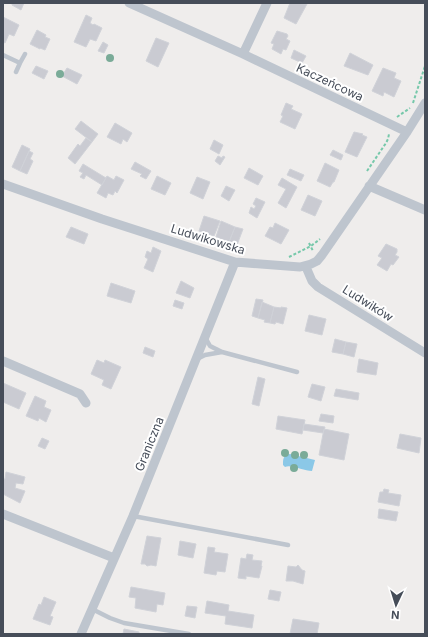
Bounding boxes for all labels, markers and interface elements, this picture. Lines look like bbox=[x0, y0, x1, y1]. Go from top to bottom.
street label: Kaczeńcowa bbox=[294, 60, 366, 104]
street label: Ludwikowska bbox=[169, 221, 247, 257]
street label: Ludwików bbox=[340, 282, 396, 325]
street label: Graniczna bbox=[131, 415, 167, 473]
north arrow bbox=[376, 585, 416, 625]
text: N bbox=[391, 608, 400, 622]

